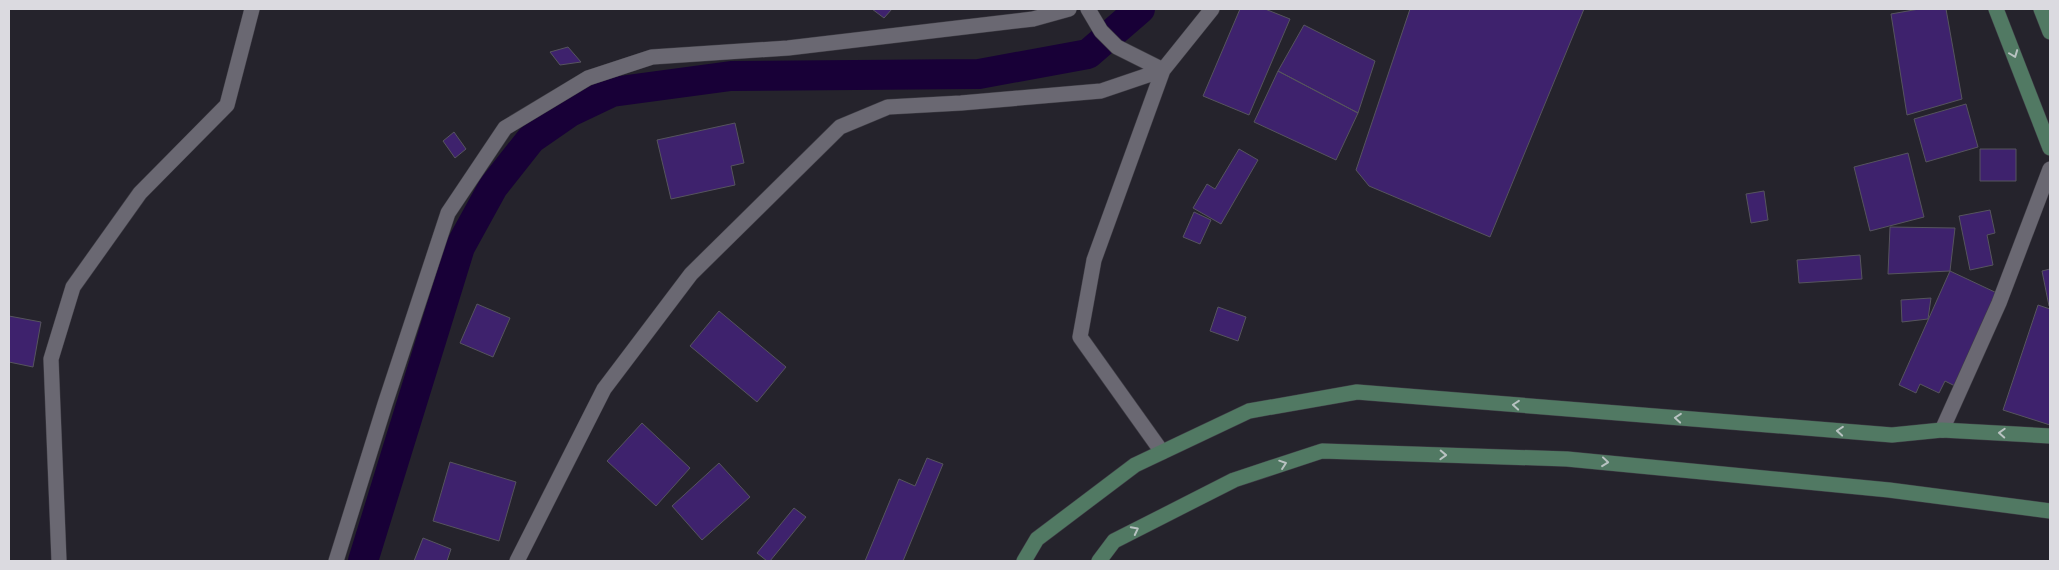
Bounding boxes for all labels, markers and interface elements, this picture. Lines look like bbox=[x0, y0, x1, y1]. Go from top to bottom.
one-way arrow bbox=[2008, 49, 2018, 58]
one-way arrow bbox=[1511, 400, 1519, 411]
one-way arrow bbox=[1673, 413, 1681, 424]
one-way arrow bbox=[1835, 426, 1843, 437]
one-way arrow bbox=[1997, 428, 2005, 439]
one-way arrow bbox=[1439, 449, 1447, 460]
one-way arrow bbox=[1601, 456, 1609, 467]
one-way arrow bbox=[1278, 460, 1286, 470]
one-way arrow bbox=[1129, 526, 1138, 536]

